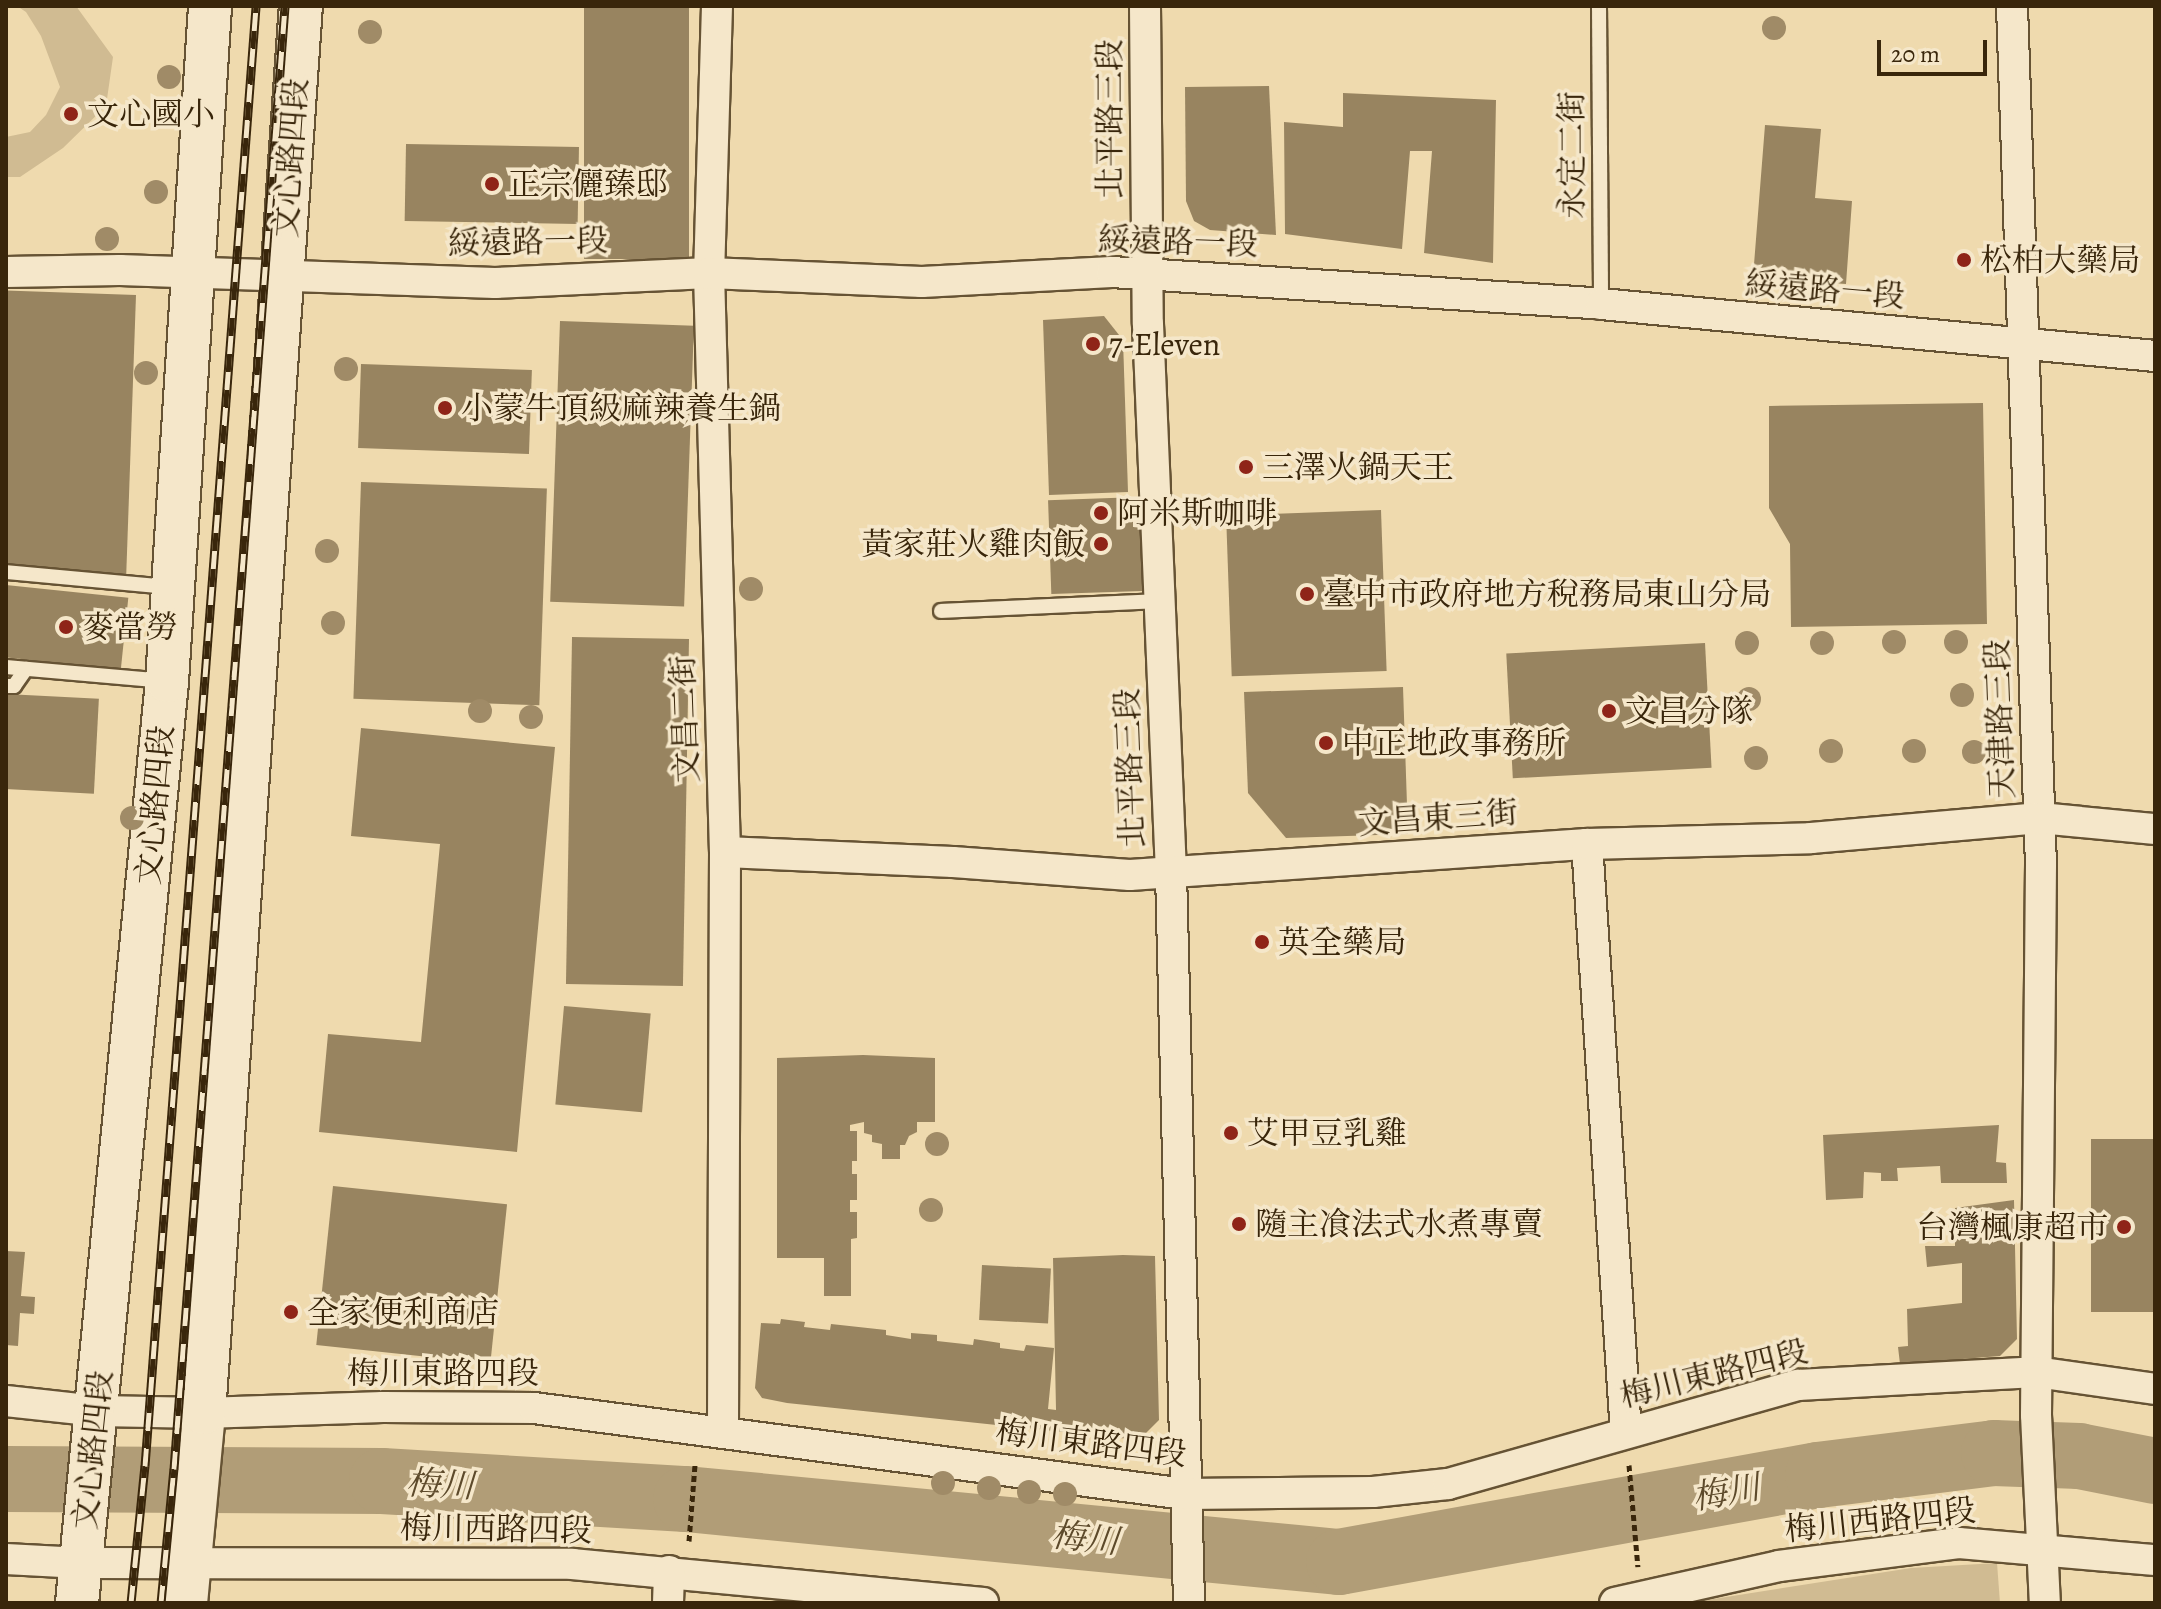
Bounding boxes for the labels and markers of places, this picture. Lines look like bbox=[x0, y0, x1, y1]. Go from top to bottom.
place label: 文心國小 bbox=[87, 95, 215, 133]
marker: 文心國小 bbox=[62, 105, 80, 123]
place label: 正宗儷臻邸 bbox=[508, 165, 668, 203]
marker: 正宗儷臻邸 bbox=[483, 175, 501, 193]
place label: 松柏大藥局 bbox=[1980, 241, 2140, 279]
marker: 松柏大藥局 bbox=[1955, 251, 1973, 269]
place label: 7-Eleven bbox=[1109, 325, 1220, 363]
marker: 7-Eleven bbox=[1084, 335, 1102, 353]
place label: 小蒙牛頂級麻辣養生鍋 bbox=[461, 389, 781, 427]
marker: 小蒙牛頂級麻辣養生鍋 bbox=[436, 399, 454, 417]
place label: 三澤火鍋天王 bbox=[1262, 448, 1454, 486]
marker: 三澤火鍋天王 bbox=[1237, 458, 1255, 476]
place label: 阿米斯咖啡 bbox=[1117, 494, 1277, 532]
marker: 阿米斯咖啡 bbox=[1092, 504, 1110, 522]
place label: 黃家莊火雞肉飯 bbox=[861, 525, 1085, 563]
marker: 黃家莊火雞肉飯 bbox=[1092, 535, 1110, 553]
place label: 臺中市政府地方稅務局東山分局 bbox=[1323, 575, 1771, 613]
marker: 臺中市政府地方稅務局東山分局 bbox=[1298, 585, 1316, 603]
place label: 麥當勞 bbox=[82, 608, 178, 646]
marker: 麥當勞 bbox=[57, 618, 75, 636]
place label: 文昌分隊 bbox=[1625, 692, 1753, 730]
marker: 文昌分隊 bbox=[1600, 702, 1618, 720]
place label: 中正地政事務所 bbox=[1342, 724, 1566, 762]
marker: 中正地政事務所 bbox=[1317, 734, 1335, 752]
place label: 英全藥局 bbox=[1278, 923, 1406, 961]
marker: 英全藥局 bbox=[1253, 933, 1271, 951]
place label: 艾甲豆乳雞 bbox=[1247, 1114, 1407, 1152]
marker: 艾甲豆乳雞 bbox=[1222, 1124, 1240, 1142]
place label: 隨主飡法式水煮專賣 bbox=[1255, 1205, 1543, 1243]
place label: 台灣楓康超市 bbox=[1916, 1208, 2108, 1246]
marker: 隨主飡法式水煮專賣 bbox=[1230, 1215, 1248, 1233]
marker: 台灣楓康超市 bbox=[2115, 1218, 2133, 1236]
place label: 全家便利商店 bbox=[307, 1293, 499, 1331]
marker: 全家便利商店 bbox=[282, 1303, 300, 1321]

